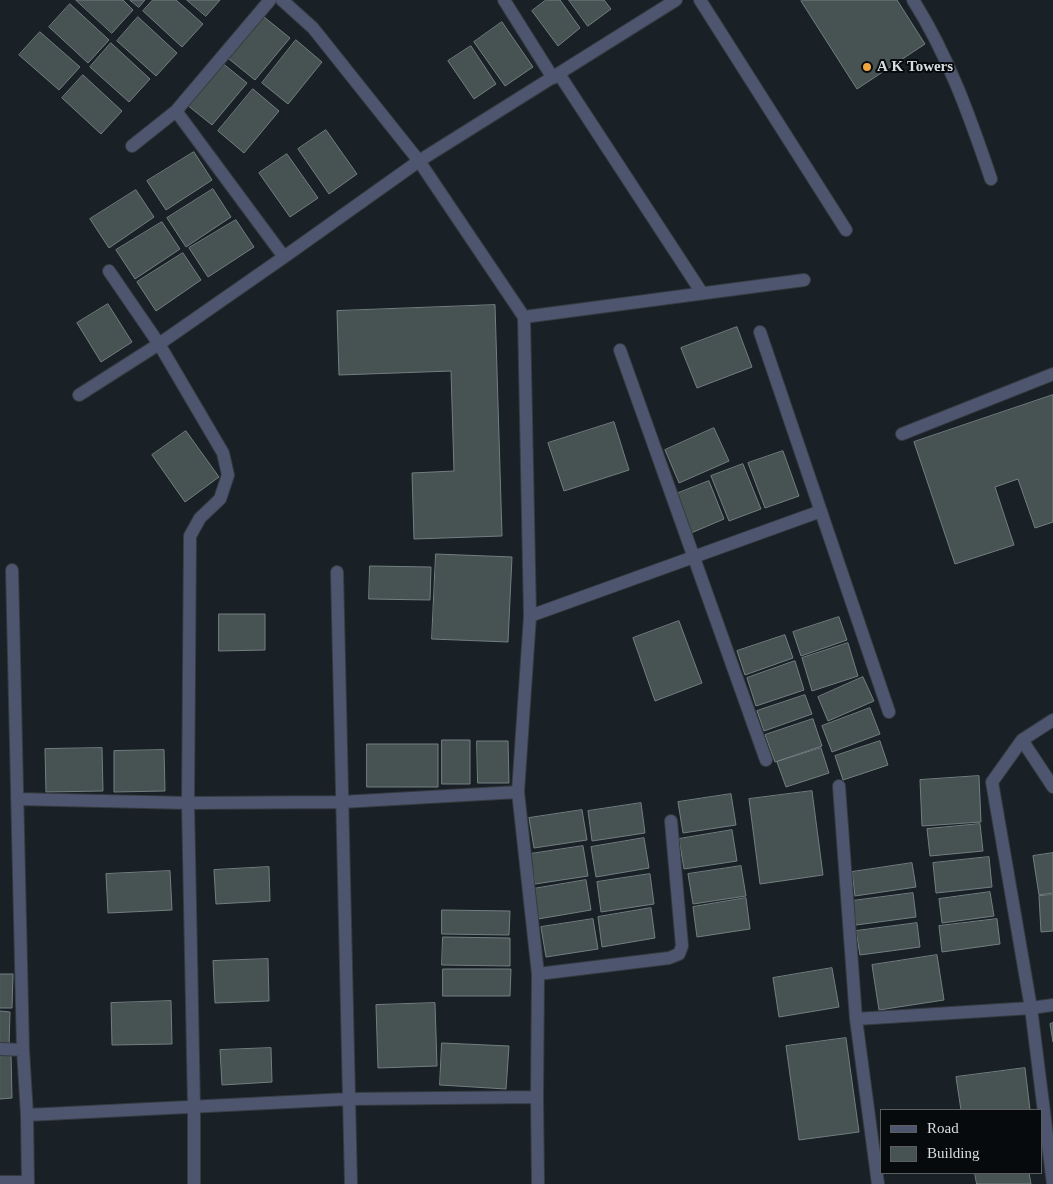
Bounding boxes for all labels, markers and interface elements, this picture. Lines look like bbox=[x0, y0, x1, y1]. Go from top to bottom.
place label: A K Towers bbox=[877, 58, 953, 76]
marker: A K Towers bbox=[861, 61, 873, 73]
legend bbox=[880, 1109, 1043, 1174]
text: Road bbox=[927, 1120, 959, 1136]
text: Building bbox=[927, 1145, 980, 1161]

